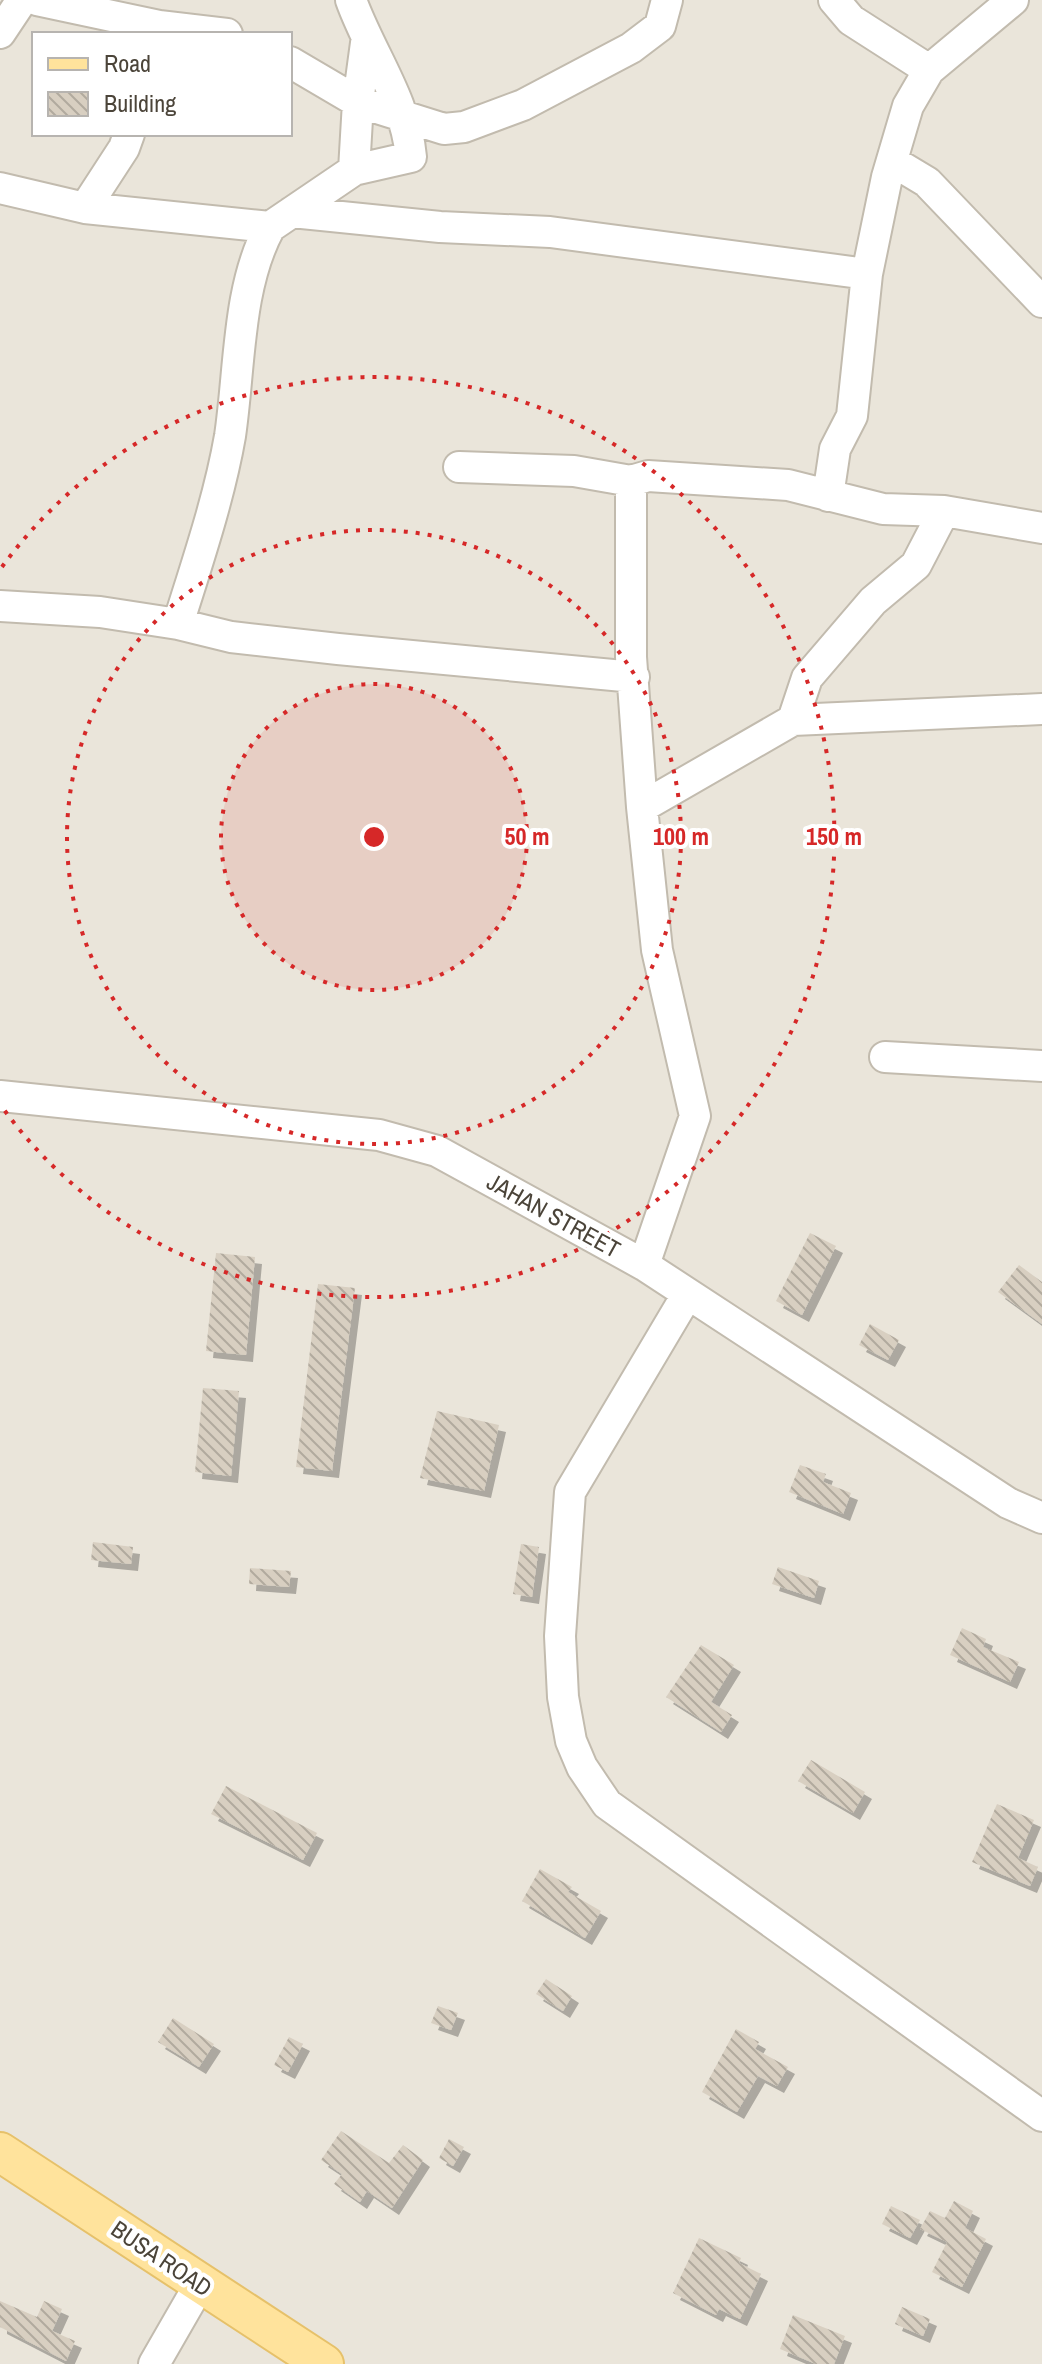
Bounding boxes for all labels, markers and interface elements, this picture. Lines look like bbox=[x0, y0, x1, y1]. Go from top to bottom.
legend bbox=[32, 32, 292, 136]
text: Road bbox=[104, 47, 151, 79]
text: Building bbox=[104, 87, 176, 119]
text: 50 m bbox=[505, 820, 549, 852]
text: 100 m bbox=[653, 820, 709, 852]
text: 150 m bbox=[806, 820, 862, 852]
centre of rings bbox=[360, 823, 388, 851]
street label: JAHAN STREET bbox=[482, 1165, 626, 1265]
street label: BUSA ROAD bbox=[105, 2213, 219, 2303]

